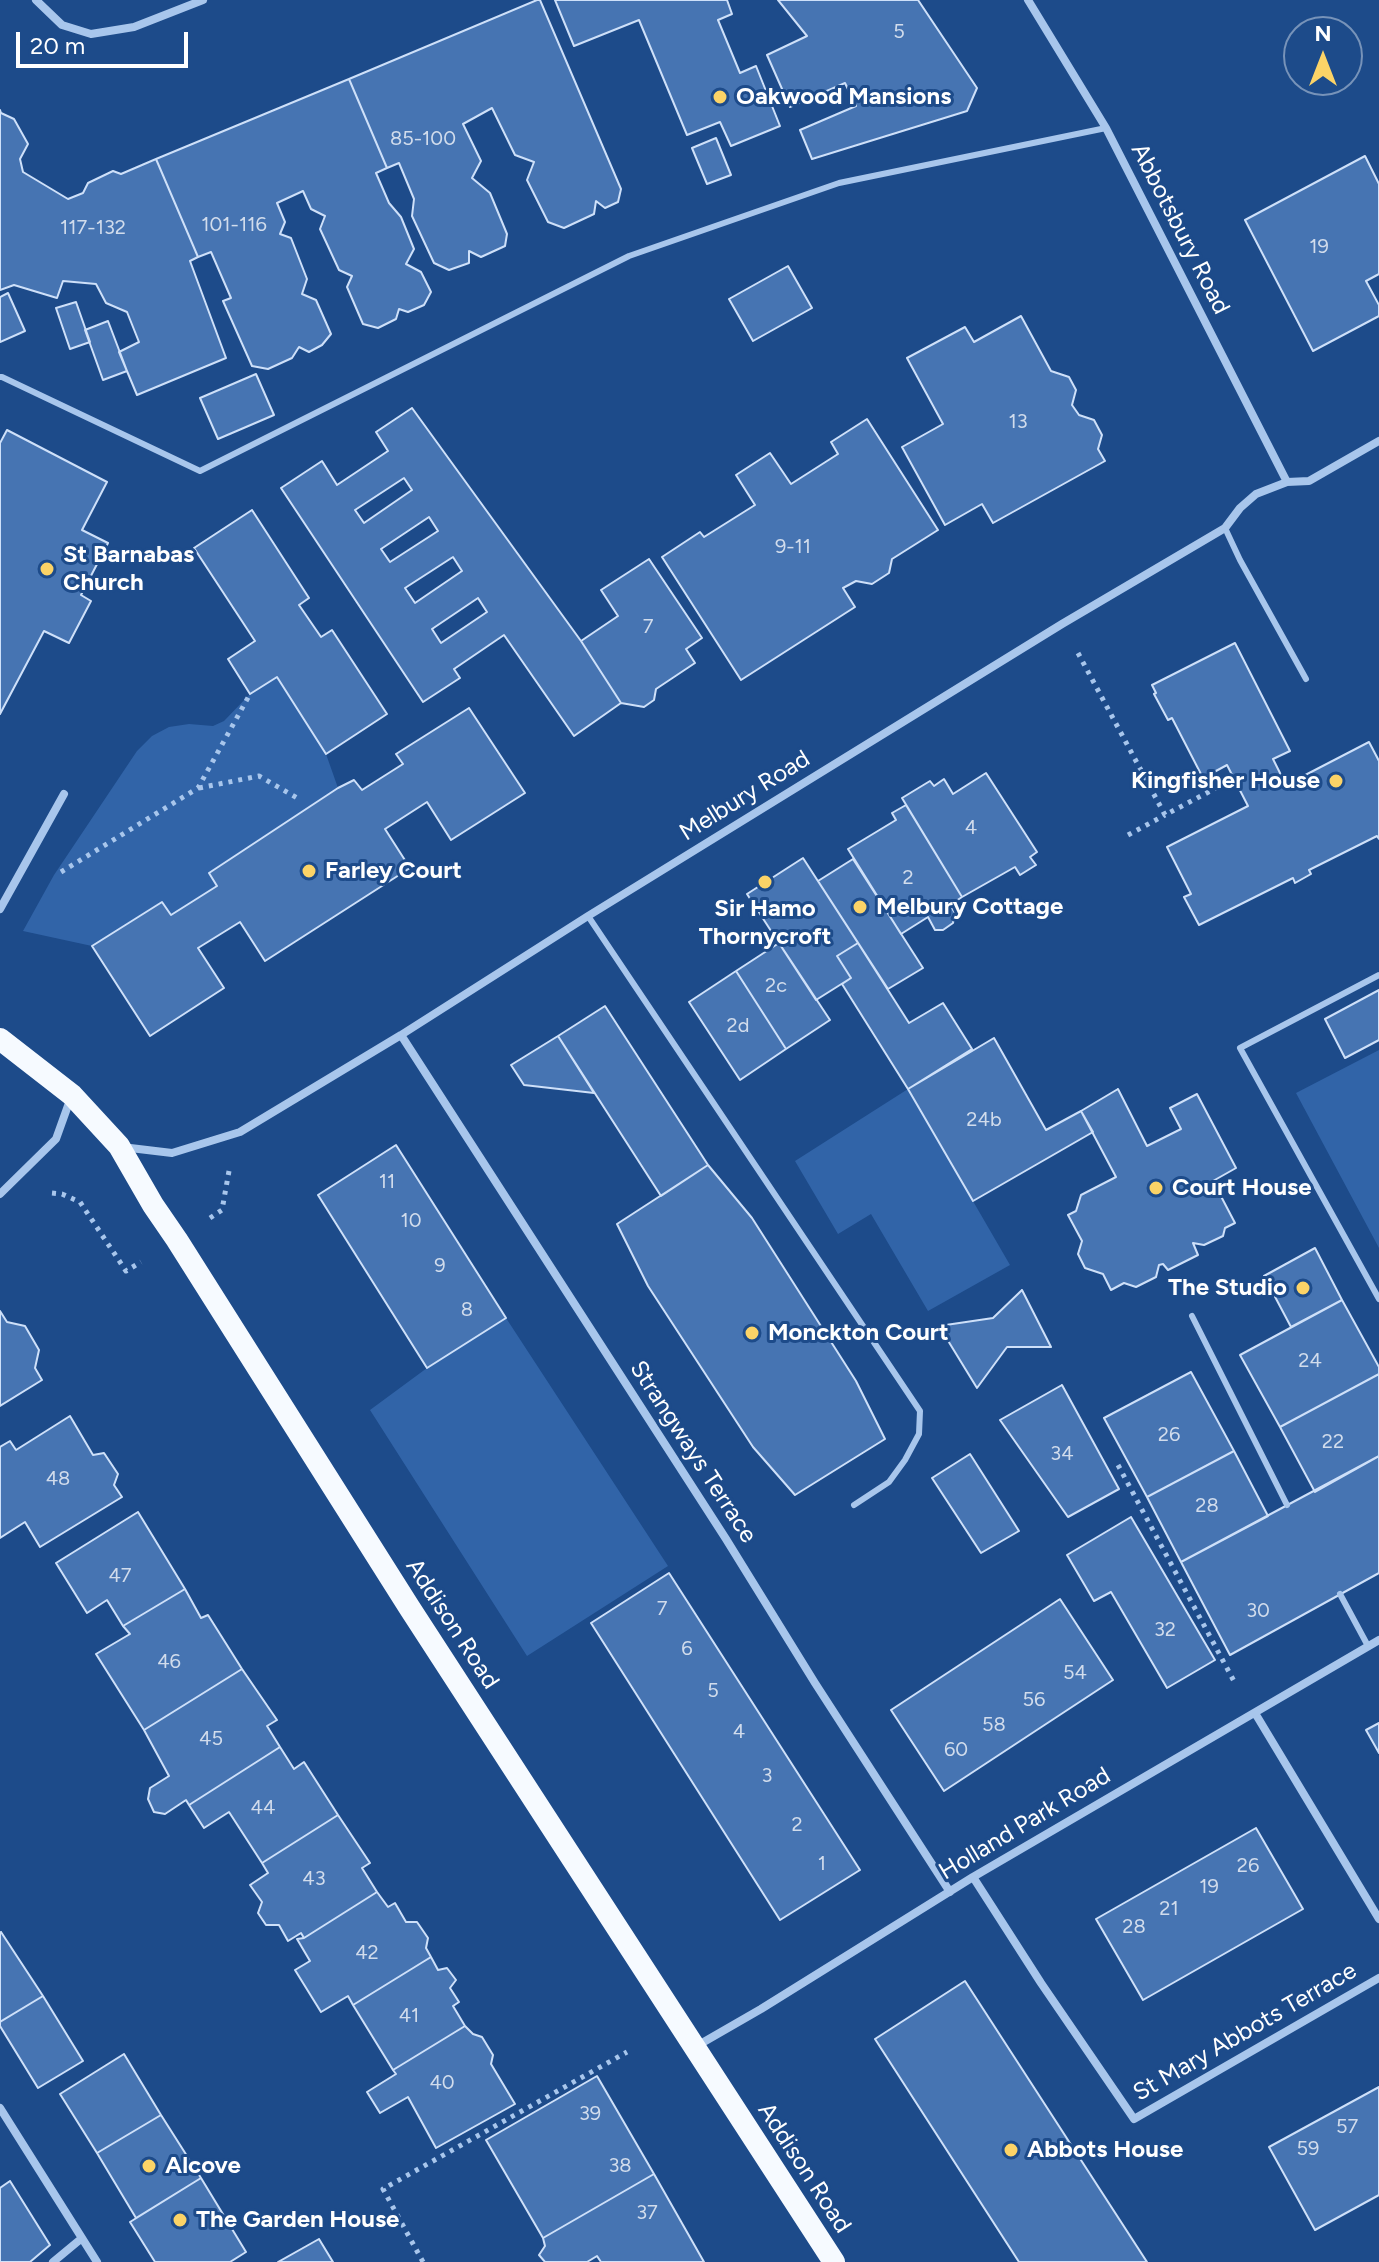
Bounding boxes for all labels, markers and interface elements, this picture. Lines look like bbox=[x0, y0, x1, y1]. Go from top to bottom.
scale bar bbox=[20, 16, 192, 66]
north arrow bbox=[1283, 16, 1363, 96]
house number: 5 bbox=[893, 20, 905, 44]
text: N bbox=[1314, 20, 1332, 47]
text: 20 m bbox=[30, 31, 85, 60]
place label: Oakwood Mansions bbox=[736, 83, 951, 111]
marker: Oakwood Mansions bbox=[711, 88, 729, 106]
house number: 85-100 bbox=[390, 127, 456, 151]
street label: Abbotsbury Road bbox=[1125, 139, 1235, 319]
house number: 101-116 bbox=[201, 213, 267, 237]
house number: 117-132 bbox=[60, 216, 126, 240]
house number: 19 bbox=[1309, 235, 1329, 259]
house number: 13 bbox=[1008, 410, 1028, 434]
house number: 9-11 bbox=[775, 535, 811, 559]
place label: St Barnabas Church bbox=[63, 541, 194, 597]
marker: St Barnabas Church bbox=[38, 560, 56, 578]
house number: 7 bbox=[643, 615, 653, 639]
street label: Melbury Road bbox=[675, 745, 815, 847]
place label: Kingfisher House bbox=[1131, 767, 1320, 795]
marker: Kingfisher House bbox=[1327, 772, 1345, 790]
house number: 4 bbox=[965, 816, 977, 840]
place label: Farley Court bbox=[325, 857, 462, 885]
marker: Farley Court bbox=[300, 862, 318, 880]
house number: 2 bbox=[902, 866, 914, 890]
marker: Sir Hamo Thornycroft bbox=[756, 873, 774, 891]
place label: Melbury Cottage bbox=[876, 893, 1063, 921]
place label: Sir Hamo Thornycroft bbox=[699, 895, 831, 951]
marker: Melbury Cottage bbox=[851, 898, 869, 916]
house number: 2c bbox=[765, 974, 787, 998]
house number: 2d bbox=[727, 1014, 749, 1038]
house number: 24b bbox=[966, 1108, 1002, 1132]
house number: 11 bbox=[379, 1170, 395, 1194]
place label: Court House bbox=[1172, 1174, 1311, 1202]
marker: Court House bbox=[1147, 1179, 1165, 1197]
house number: 10 bbox=[400, 1209, 422, 1233]
house number: 9 bbox=[434, 1254, 446, 1278]
place label: The Studio bbox=[1168, 1274, 1287, 1302]
marker: The Studio bbox=[1294, 1279, 1312, 1297]
house number: 8 bbox=[461, 1298, 473, 1322]
place label: Monckton Court bbox=[768, 1319, 949, 1347]
marker: Monckton Court bbox=[743, 1324, 761, 1342]
house number: 24 bbox=[1298, 1349, 1322, 1373]
street label: Strangways Terrace bbox=[623, 1356, 763, 1548]
house number: 26 bbox=[1158, 1423, 1180, 1447]
house number: 22 bbox=[1322, 1430, 1344, 1454]
house number: 34 bbox=[1050, 1442, 1074, 1466]
house number: 48 bbox=[46, 1467, 70, 1491]
house number: 28 bbox=[1195, 1494, 1219, 1518]
street label: Addison Road bbox=[399, 1553, 505, 1695]
house number: 47 bbox=[108, 1564, 132, 1588]
house number: 7 bbox=[657, 1597, 667, 1621]
house number: 30 bbox=[1246, 1599, 1270, 1623]
house number: 32 bbox=[1154, 1618, 1176, 1642]
house number: 6 bbox=[681, 1637, 693, 1661]
house number: 46 bbox=[157, 1650, 181, 1674]
house number: 54 bbox=[1063, 1661, 1087, 1685]
house number: 5 bbox=[707, 1679, 719, 1703]
house number: 56 bbox=[1023, 1688, 1045, 1712]
house number: 58 bbox=[982, 1713, 1006, 1737]
house number: 4 bbox=[733, 1720, 745, 1744]
house number: 45 bbox=[199, 1727, 223, 1751]
house number: 60 bbox=[944, 1738, 968, 1762]
street label: Holland Park Road bbox=[934, 1761, 1116, 1887]
house number: 3 bbox=[762, 1764, 772, 1788]
house number: 44 bbox=[251, 1796, 275, 1820]
house number: 2 bbox=[791, 1813, 803, 1837]
house number: 1 bbox=[818, 1852, 826, 1876]
house number: 26 bbox=[1237, 1854, 1259, 1878]
house number: 43 bbox=[302, 1867, 326, 1891]
house number: 19 bbox=[1199, 1875, 1219, 1899]
house number: 21 bbox=[1159, 1897, 1179, 1921]
house number: 28 bbox=[1122, 1915, 1146, 1939]
house number: 42 bbox=[355, 1941, 379, 1965]
street label: St Mary Abbots Terrace bbox=[1128, 1956, 1362, 2108]
house number: 41 bbox=[399, 2004, 419, 2028]
house number: 40 bbox=[429, 2071, 455, 2095]
street label: Addison Road bbox=[751, 2097, 857, 2239]
house number: 39 bbox=[579, 2102, 601, 2126]
house number: 57 bbox=[1336, 2115, 1358, 2139]
place label: Abbots House bbox=[1027, 2136, 1183, 2164]
house number: 59 bbox=[1297, 2137, 1319, 2161]
marker: Abbots House bbox=[1002, 2141, 1020, 2159]
place label: Alcove bbox=[165, 2152, 241, 2180]
house number: 38 bbox=[608, 2154, 632, 2178]
marker: Alcove bbox=[140, 2157, 158, 2175]
house number: 37 bbox=[636, 2201, 658, 2225]
place label: The Garden House bbox=[196, 2206, 399, 2234]
marker: The Garden House bbox=[171, 2211, 189, 2229]

